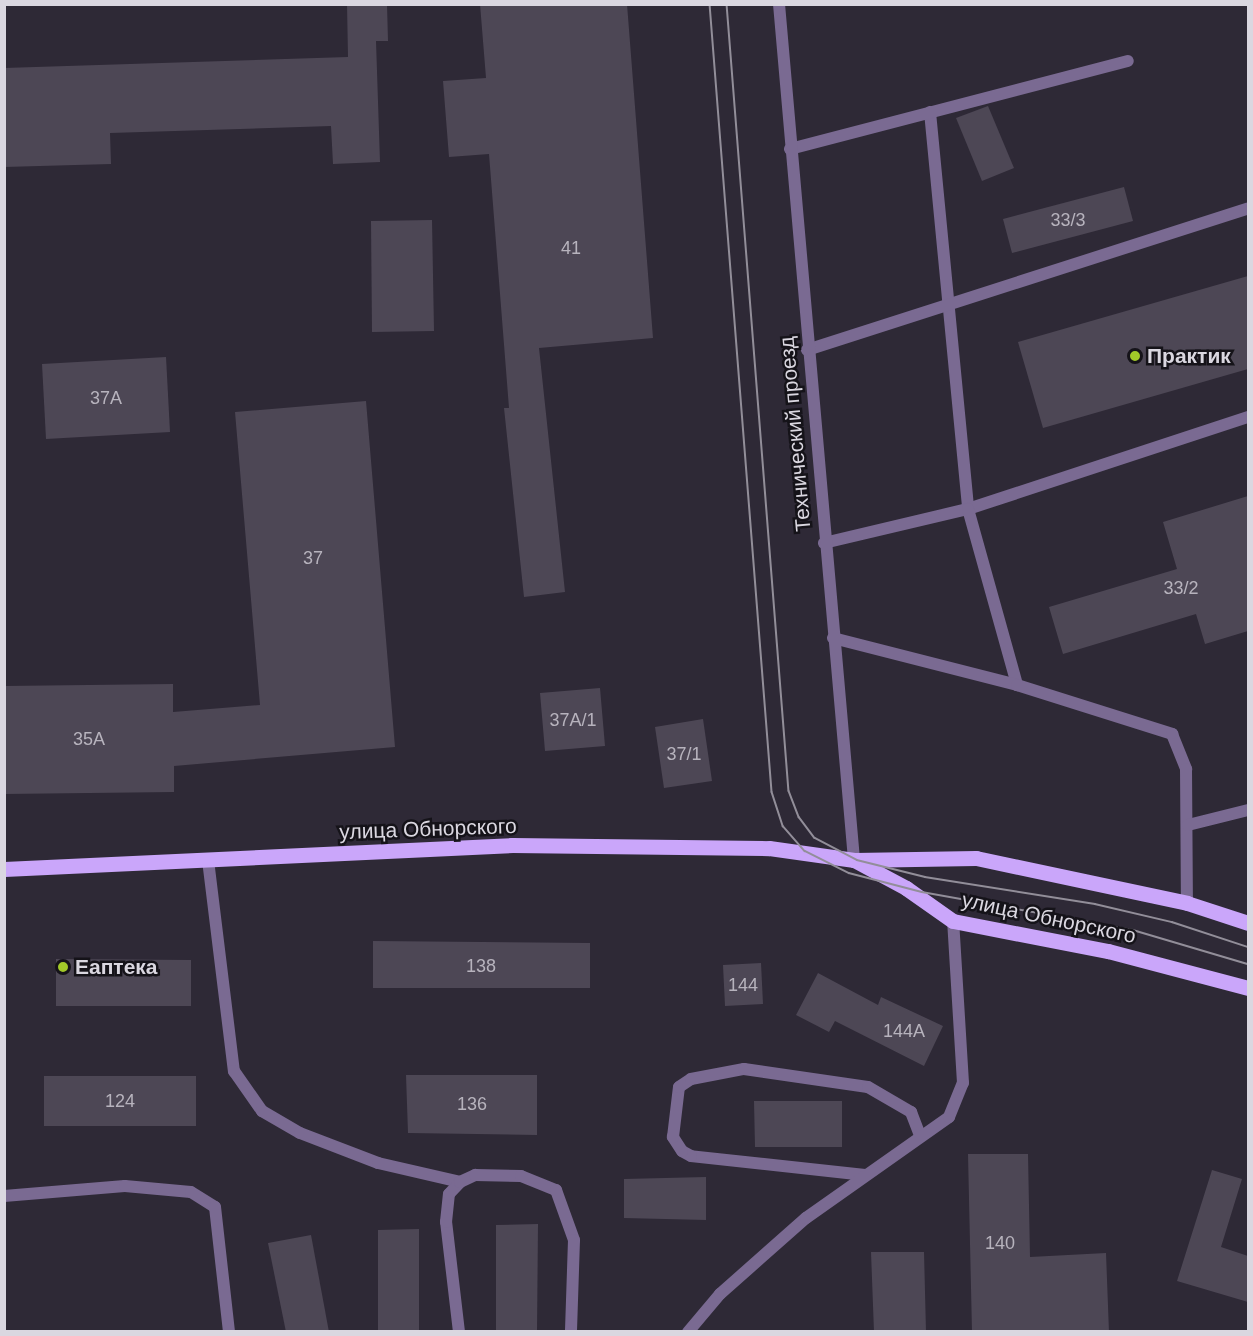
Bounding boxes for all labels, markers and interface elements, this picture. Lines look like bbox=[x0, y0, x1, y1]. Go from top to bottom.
house number: 33/3 bbox=[1050, 209, 1086, 231]
house number: 41 bbox=[561, 237, 581, 259]
street label: Технический проезд bbox=[774, 335, 816, 533]
place label: Практик bbox=[1147, 343, 1231, 369]
marker: Практик bbox=[1128, 349, 1142, 363]
house number: 37А bbox=[90, 387, 122, 409]
house number: 37 bbox=[303, 547, 323, 569]
house number: 33/2 bbox=[1163, 577, 1199, 599]
house number: 37А/1 bbox=[549, 709, 597, 731]
house number: 35А bbox=[73, 728, 105, 750]
house number: 37/1 bbox=[666, 743, 702, 765]
street label: улица Обнорского bbox=[339, 813, 517, 845]
street label: улица Обнорского bbox=[960, 887, 1138, 949]
place label: Еаптека bbox=[75, 954, 158, 980]
house number: 138 bbox=[466, 955, 496, 977]
marker: Еаптека bbox=[56, 960, 70, 974]
house number: 144 bbox=[728, 974, 758, 996]
house number: 144А bbox=[883, 1020, 925, 1042]
house number: 124 bbox=[105, 1090, 135, 1112]
house number: 136 bbox=[457, 1093, 487, 1115]
house number: 140 bbox=[985, 1232, 1015, 1254]

